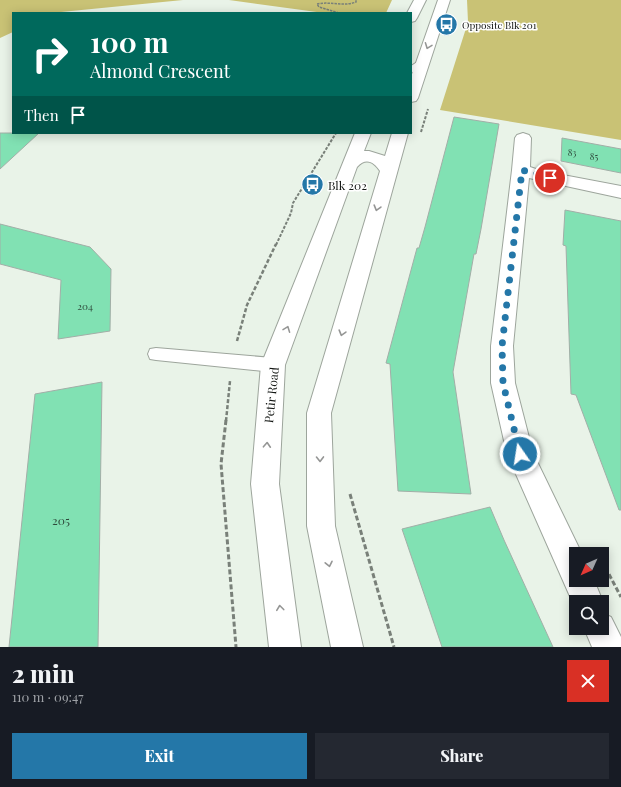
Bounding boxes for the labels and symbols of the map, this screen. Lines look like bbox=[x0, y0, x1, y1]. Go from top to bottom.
bus stop icon: Opposite Blk 201 bbox=[434, 12, 460, 38]
place label: Opposite Blk 201 bbox=[462, 18, 537, 32]
one-way arrow bbox=[425, 42, 433, 49]
house number: 83 bbox=[568, 146, 576, 158]
house number: 85 bbox=[590, 150, 598, 162]
pin bbox=[533, 161, 567, 195]
bus stop icon: Blk 202 bbox=[299, 172, 325, 198]
place label: Blk 202 bbox=[328, 177, 367, 193]
one-way arrow bbox=[373, 204, 382, 211]
house number: 204 bbox=[77, 299, 93, 313]
one-way arrow bbox=[282, 325, 290, 332]
one-way arrow bbox=[338, 329, 346, 336]
street label: Petir Road bbox=[260, 366, 282, 424]
position arrow bbox=[499, 433, 541, 475]
one-way arrow bbox=[263, 442, 271, 448]
one-way arrow bbox=[315, 456, 324, 462]
house number: 205 bbox=[52, 512, 70, 528]
north arrow bbox=[569, 547, 609, 587]
one-way arrow bbox=[324, 561, 333, 567]
one-way arrow bbox=[276, 605, 285, 611]

